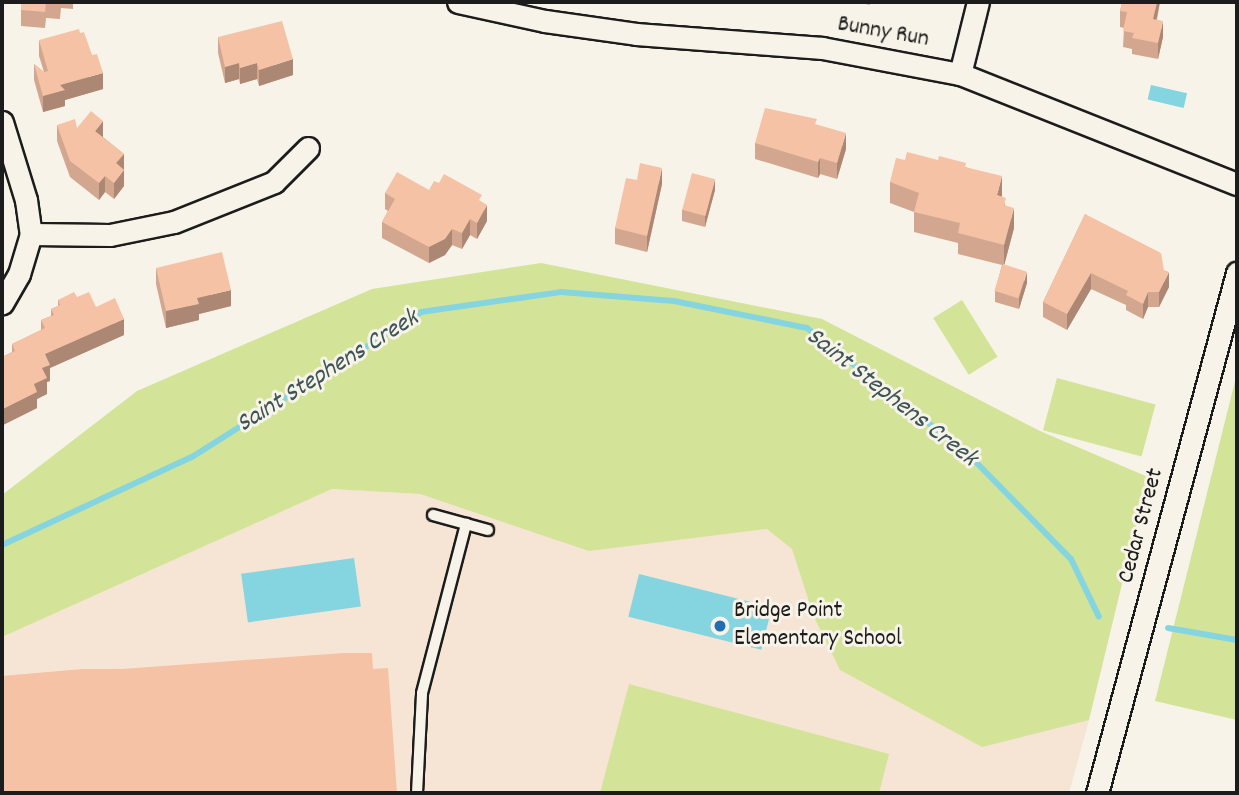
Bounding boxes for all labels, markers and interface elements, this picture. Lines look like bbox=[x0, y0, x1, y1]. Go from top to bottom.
street label: Bunny Run bbox=[835, 11, 931, 55]
water label: Saint Stephens Creek bbox=[231, 303, 425, 441]
water label: Saint Stephens Creek bbox=[799, 321, 983, 475]
street label: Cedar Street bbox=[1113, 465, 1171, 587]
place label: Bridge Point Elementary School bbox=[734, 598, 902, 654]
marker: Bridge Point Elementary School bbox=[712, 618, 728, 634]

